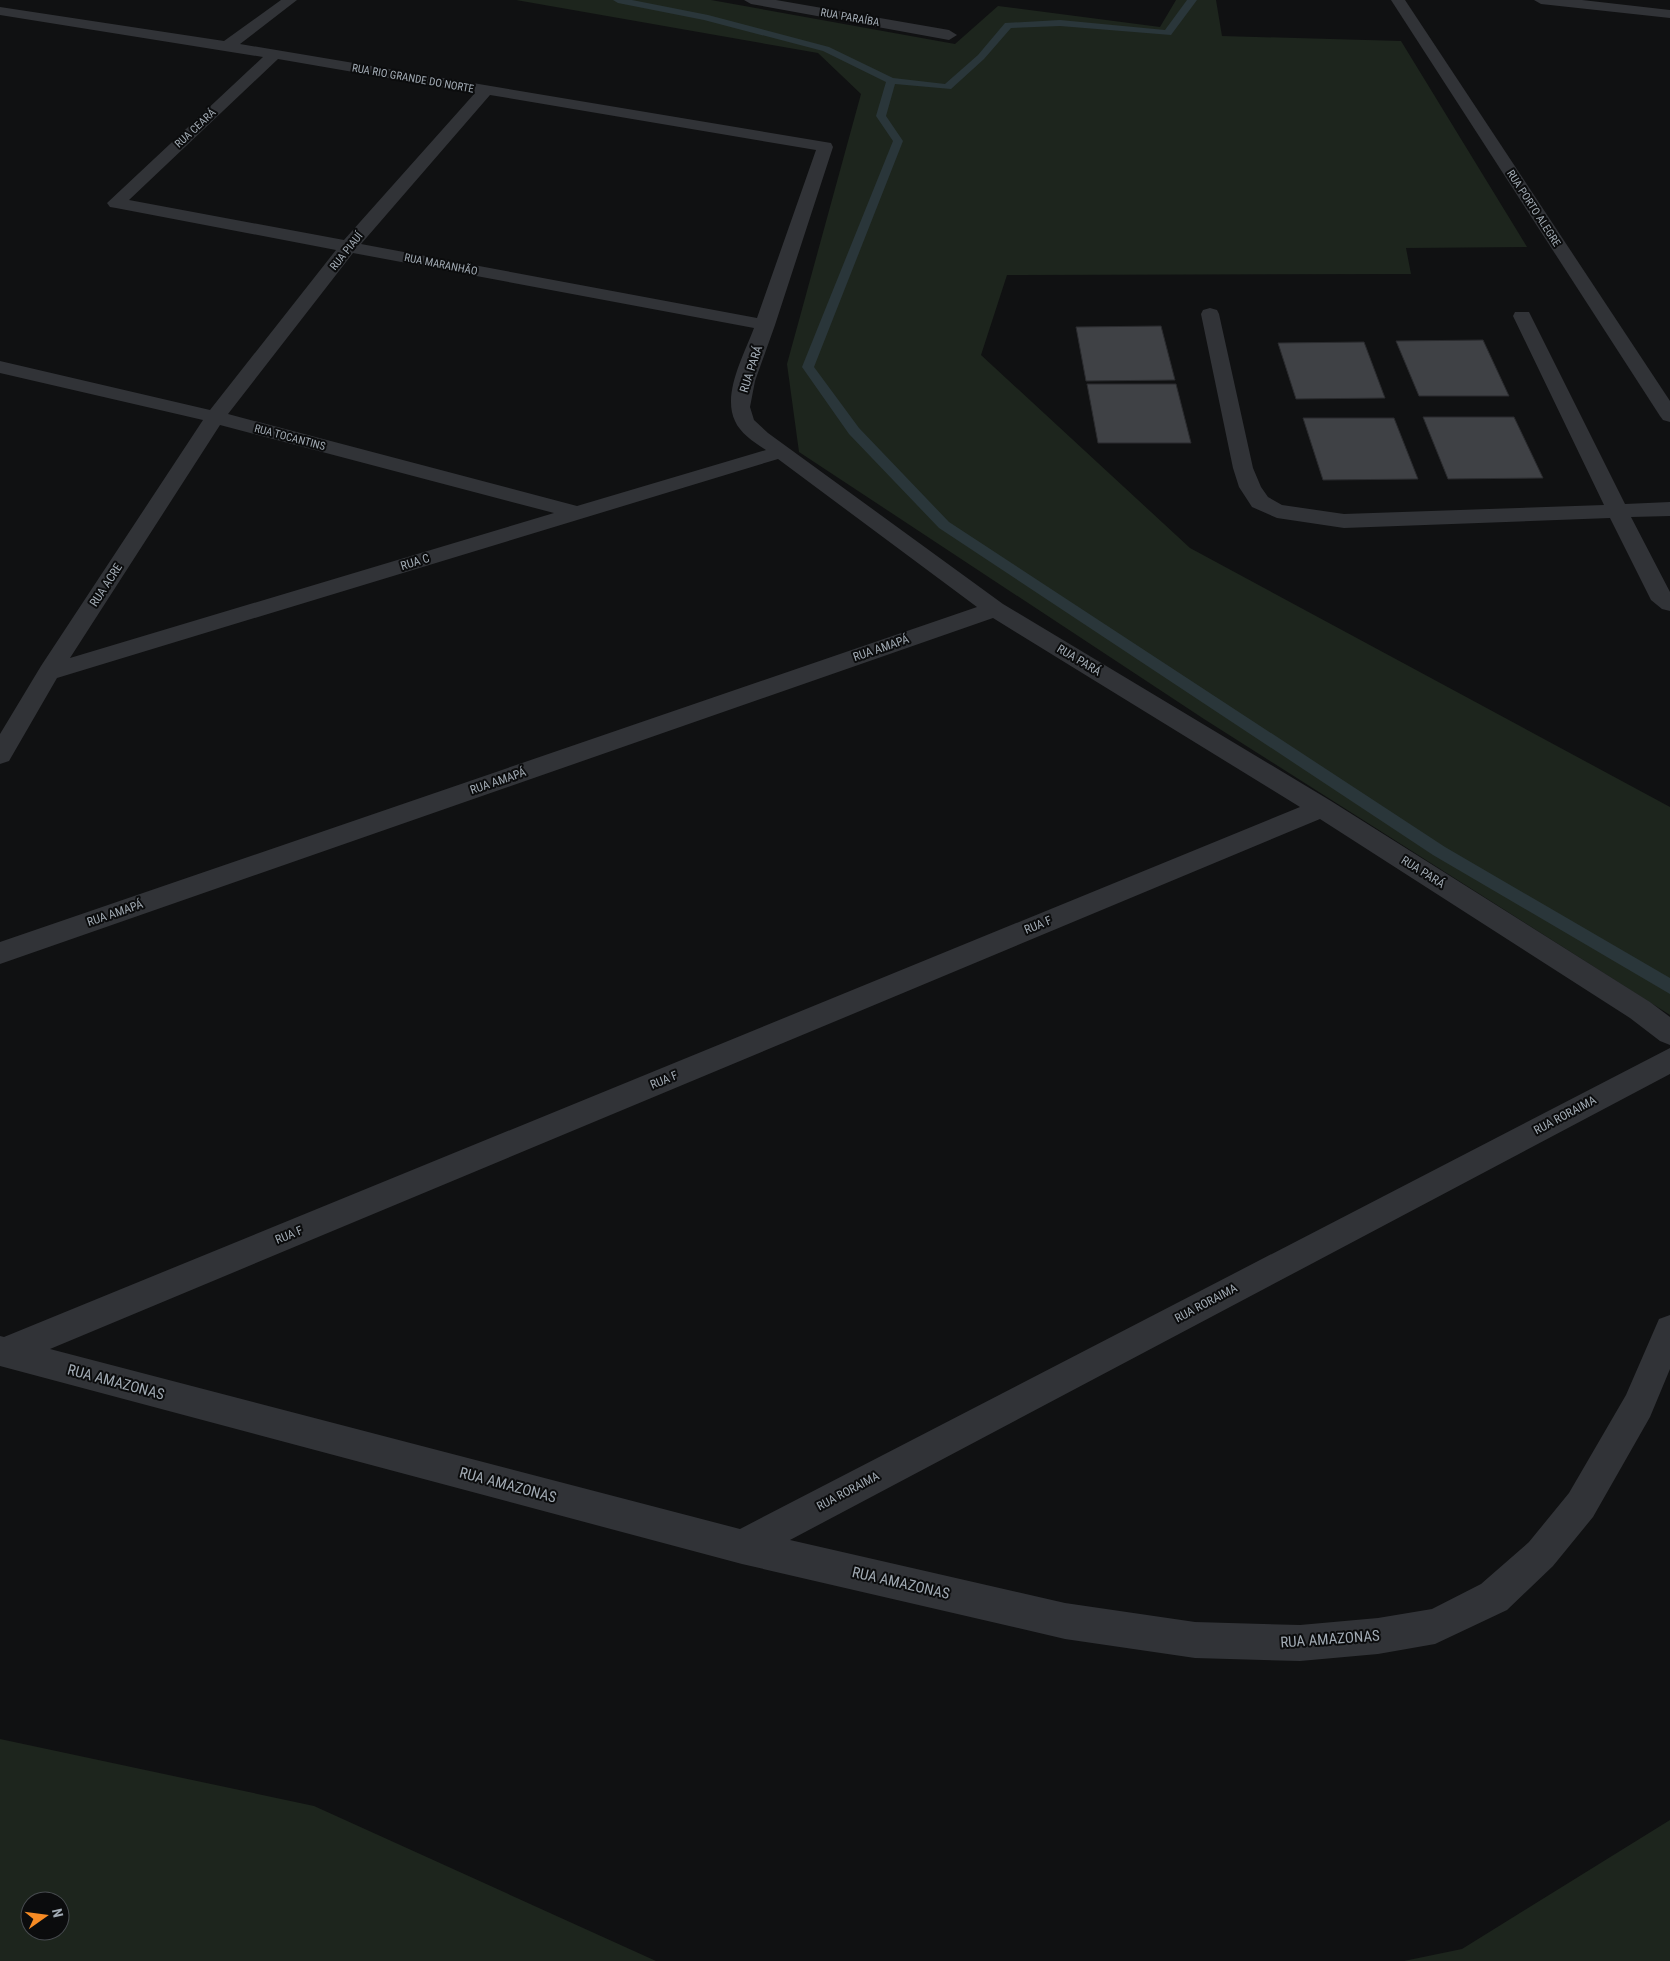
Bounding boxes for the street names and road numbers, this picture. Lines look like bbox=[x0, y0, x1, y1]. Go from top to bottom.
street label: RUA PARAÍBA bbox=[819, 6, 881, 29]
street label: RUA RIO GRANDE DO NORTE bbox=[351, 61, 475, 96]
street label: RUA CEARÁ bbox=[172, 106, 219, 151]
street label: RUA PORTO ALEGRE bbox=[1504, 168, 1563, 249]
street label: RUA PIAUÍ bbox=[327, 229, 366, 273]
street label: RUA MARANHÃO bbox=[403, 251, 479, 278]
street label: RUA PARÁ bbox=[736, 343, 765, 394]
street label: RUA TOCANTINS bbox=[253, 422, 327, 453]
street label: RUA C bbox=[399, 551, 431, 573]
street label: RUA ACRE bbox=[87, 561, 125, 609]
street label: RUA AMAPÁ bbox=[851, 631, 911, 664]
street label: RUA PARÁ bbox=[1055, 641, 1104, 679]
street label: RUA AMAPÁ bbox=[468, 764, 528, 797]
street label: RUA PARÁ bbox=[1399, 852, 1448, 891]
street label: RUA AMAPÁ bbox=[85, 896, 145, 929]
street label: RUA F bbox=[1022, 913, 1054, 937]
street label: RUA F bbox=[648, 1068, 680, 1092]
street label: RUA RORAIMA bbox=[1531, 1093, 1599, 1137]
street label: RUA F bbox=[273, 1223, 305, 1247]
street label: RUA RORAIMA bbox=[1172, 1281, 1240, 1325]
street label: RUA AMAZONAS bbox=[66, 1360, 167, 1404]
street label: RUA AMAZONAS bbox=[458, 1463, 559, 1507]
street label: RUA RORAIMA bbox=[814, 1469, 882, 1513]
street label: RUA AMAZONAS bbox=[850, 1563, 952, 1603]
street label: RUA AMAZONAS bbox=[1280, 1627, 1381, 1651]

